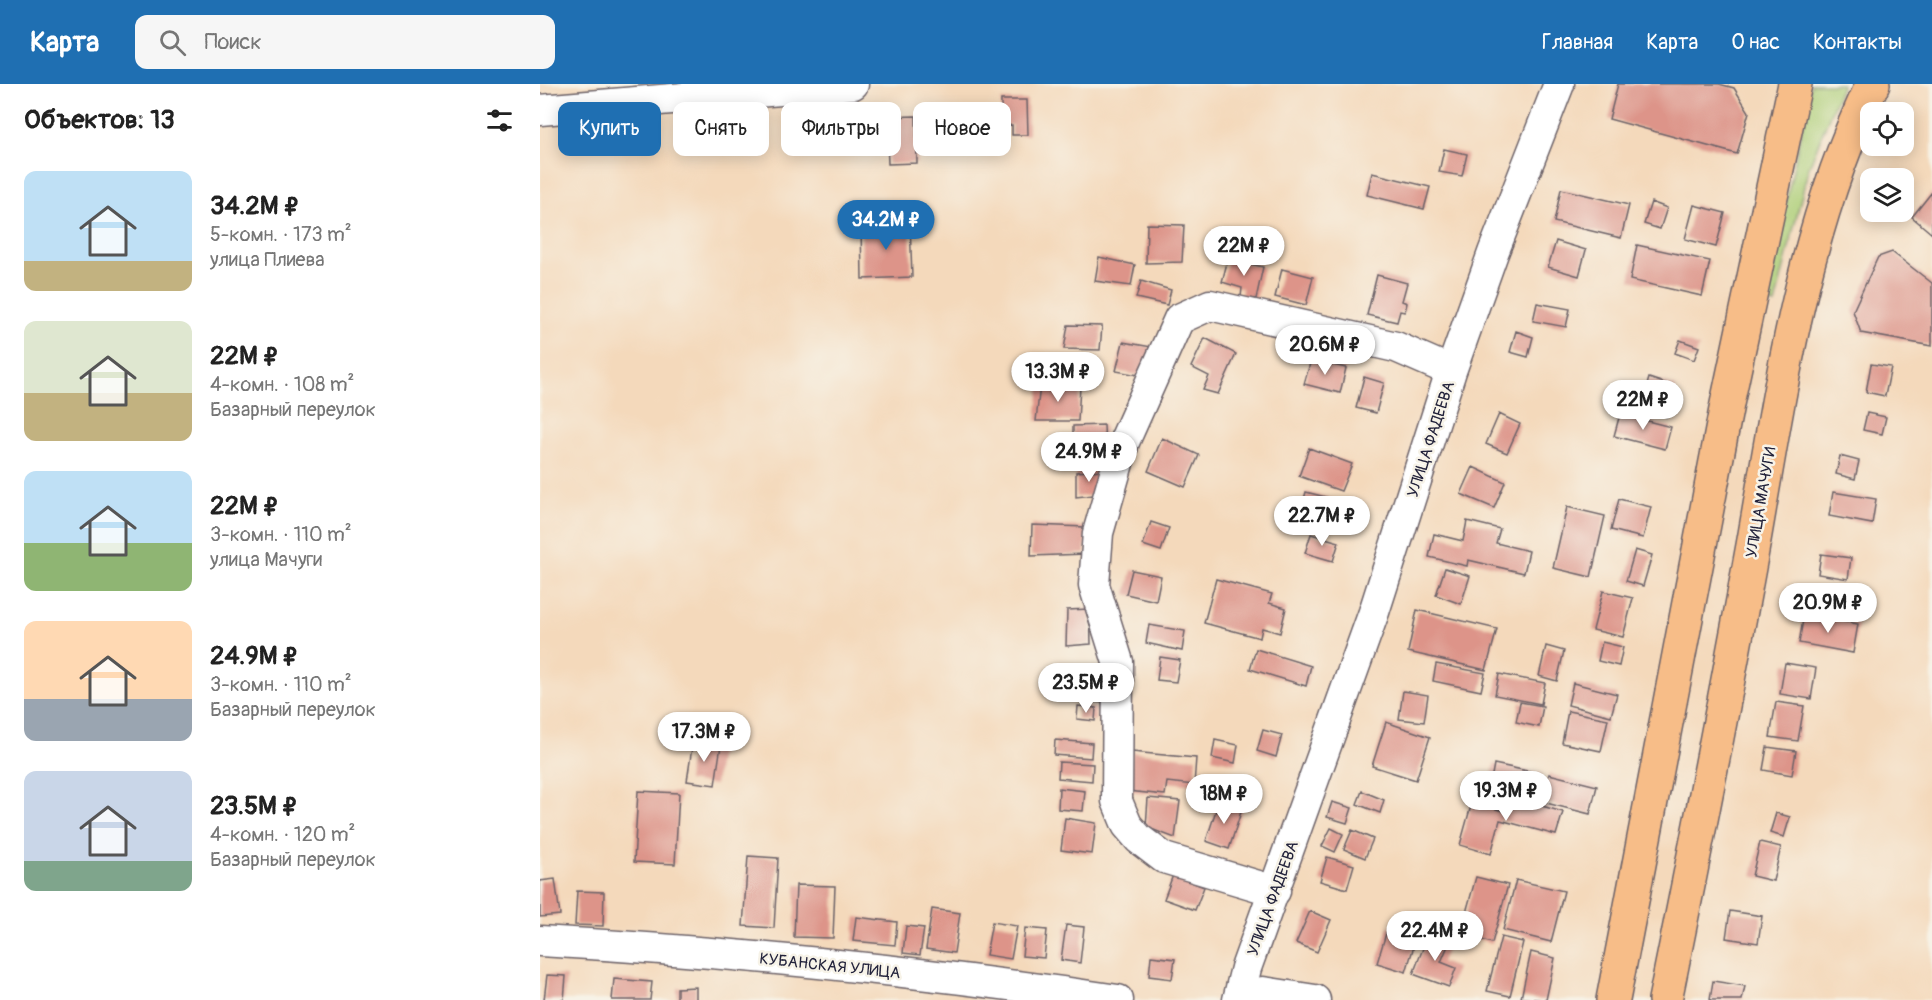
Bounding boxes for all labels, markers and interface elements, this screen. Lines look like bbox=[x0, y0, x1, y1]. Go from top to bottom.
search box bbox=[135, 15, 555, 69]
text: Карта bbox=[30, 25, 99, 60]
icon: search bbox=[156, 26, 189, 59]
text: Поиск bbox=[204, 28, 262, 56]
text: Главная bbox=[1542, 29, 1613, 56]
text: Карта bbox=[1646, 29, 1698, 56]
text: О нас bbox=[1731, 29, 1780, 56]
text: Контакты bbox=[1813, 29, 1902, 56]
chip: Купить bbox=[558, 102, 661, 156]
chip: Снять bbox=[673, 102, 769, 156]
chip: Фильтры bbox=[781, 102, 901, 156]
chip: Новое bbox=[913, 102, 1011, 156]
map controls bbox=[1860, 102, 1914, 222]
button: locate bbox=[1860, 102, 1914, 156]
text: Объектов: 13 bbox=[24, 104, 175, 136]
icon: filters bbox=[483, 104, 516, 137]
button: layers bbox=[1860, 168, 1914, 222]
text: 34.2M ₽ bbox=[210, 190, 300, 222]
icon: home bbox=[72, 195, 144, 267]
pin: 34.2M ₽ bbox=[831, 200, 941, 251]
text: 34.2M ₽ bbox=[851, 207, 921, 232]
text: 5-комн. · 173 m² bbox=[210, 222, 352, 247]
pin: 22M ₽ bbox=[1202, 226, 1286, 277]
text: 22M ₽ bbox=[1217, 233, 1271, 258]
text: улица Плиева bbox=[210, 247, 325, 272]
pin: 20.6M ₽ bbox=[1270, 325, 1380, 376]
text: 20.6M ₽ bbox=[1289, 332, 1361, 357]
text: 22M ₽ bbox=[210, 340, 279, 372]
icon: home bbox=[72, 345, 144, 417]
pin: 13.3M ₽ bbox=[1003, 352, 1113, 403]
text: 13.3M ₽ bbox=[1025, 359, 1091, 384]
text: 4-комн. · 108 m² bbox=[210, 372, 354, 397]
street label: УЛИЦА ФАДЕЕВА bbox=[1403, 379, 1459, 500]
pin: 22M ₽ bbox=[1601, 380, 1685, 431]
text: 22M ₽ bbox=[1616, 387, 1670, 412]
text: Базарный переулок bbox=[210, 397, 376, 422]
pin: 24.9M ₽ bbox=[1034, 432, 1144, 483]
text: 24.9M ₽ bbox=[1055, 439, 1123, 464]
street label: УЛИЦА МАЧУГИ bbox=[1741, 445, 1781, 559]
text: 22M ₽ bbox=[210, 490, 279, 522]
icon: home bbox=[72, 495, 144, 567]
pin: 22.7M ₽ bbox=[1267, 496, 1377, 547]
text: 22.7M ₽ bbox=[1288, 503, 1356, 528]
text: 3-комн. · 110 m² bbox=[210, 522, 352, 547]
text: улица Мачуги bbox=[210, 547, 322, 572]
pin: 20.9M ₽ bbox=[1773, 583, 1883, 634]
text: 20.9M ₽ bbox=[1793, 590, 1863, 615]
text: 24.9M ₽ bbox=[210, 640, 299, 672]
icon: home bbox=[72, 645, 144, 717]
pin: 23.5M ₽ bbox=[1031, 663, 1141, 714]
text: 23.5M ₽ bbox=[1052, 670, 1120, 695]
text: 3-комн. · 110 m² bbox=[210, 672, 352, 697]
text: Базарный переулок bbox=[210, 697, 376, 722]
pin: 17.3M ₽ bbox=[649, 712, 759, 763]
text: 17.3M ₽ bbox=[672, 719, 736, 744]
pin: 19.3M ₽ bbox=[1451, 771, 1561, 822]
pin: 18M ₽ bbox=[1182, 774, 1266, 825]
text: 19.3M ₽ bbox=[1474, 778, 1538, 803]
text: 18M ₽ bbox=[1200, 781, 1248, 806]
text: 23.5M ₽ bbox=[210, 790, 298, 822]
icon: home bbox=[72, 795, 144, 867]
text: 4-комн. · 120 m² bbox=[210, 822, 355, 847]
street label: УЛИЦА ФАДЕЕВА bbox=[1243, 838, 1303, 959]
text: Базарный переулок bbox=[210, 847, 376, 872]
pin: 22.4M ₽ bbox=[1380, 911, 1490, 962]
text: 22.4M ₽ bbox=[1400, 918, 1470, 943]
street label: КУБАНСКАЯ УЛИЦА bbox=[758, 949, 901, 983]

